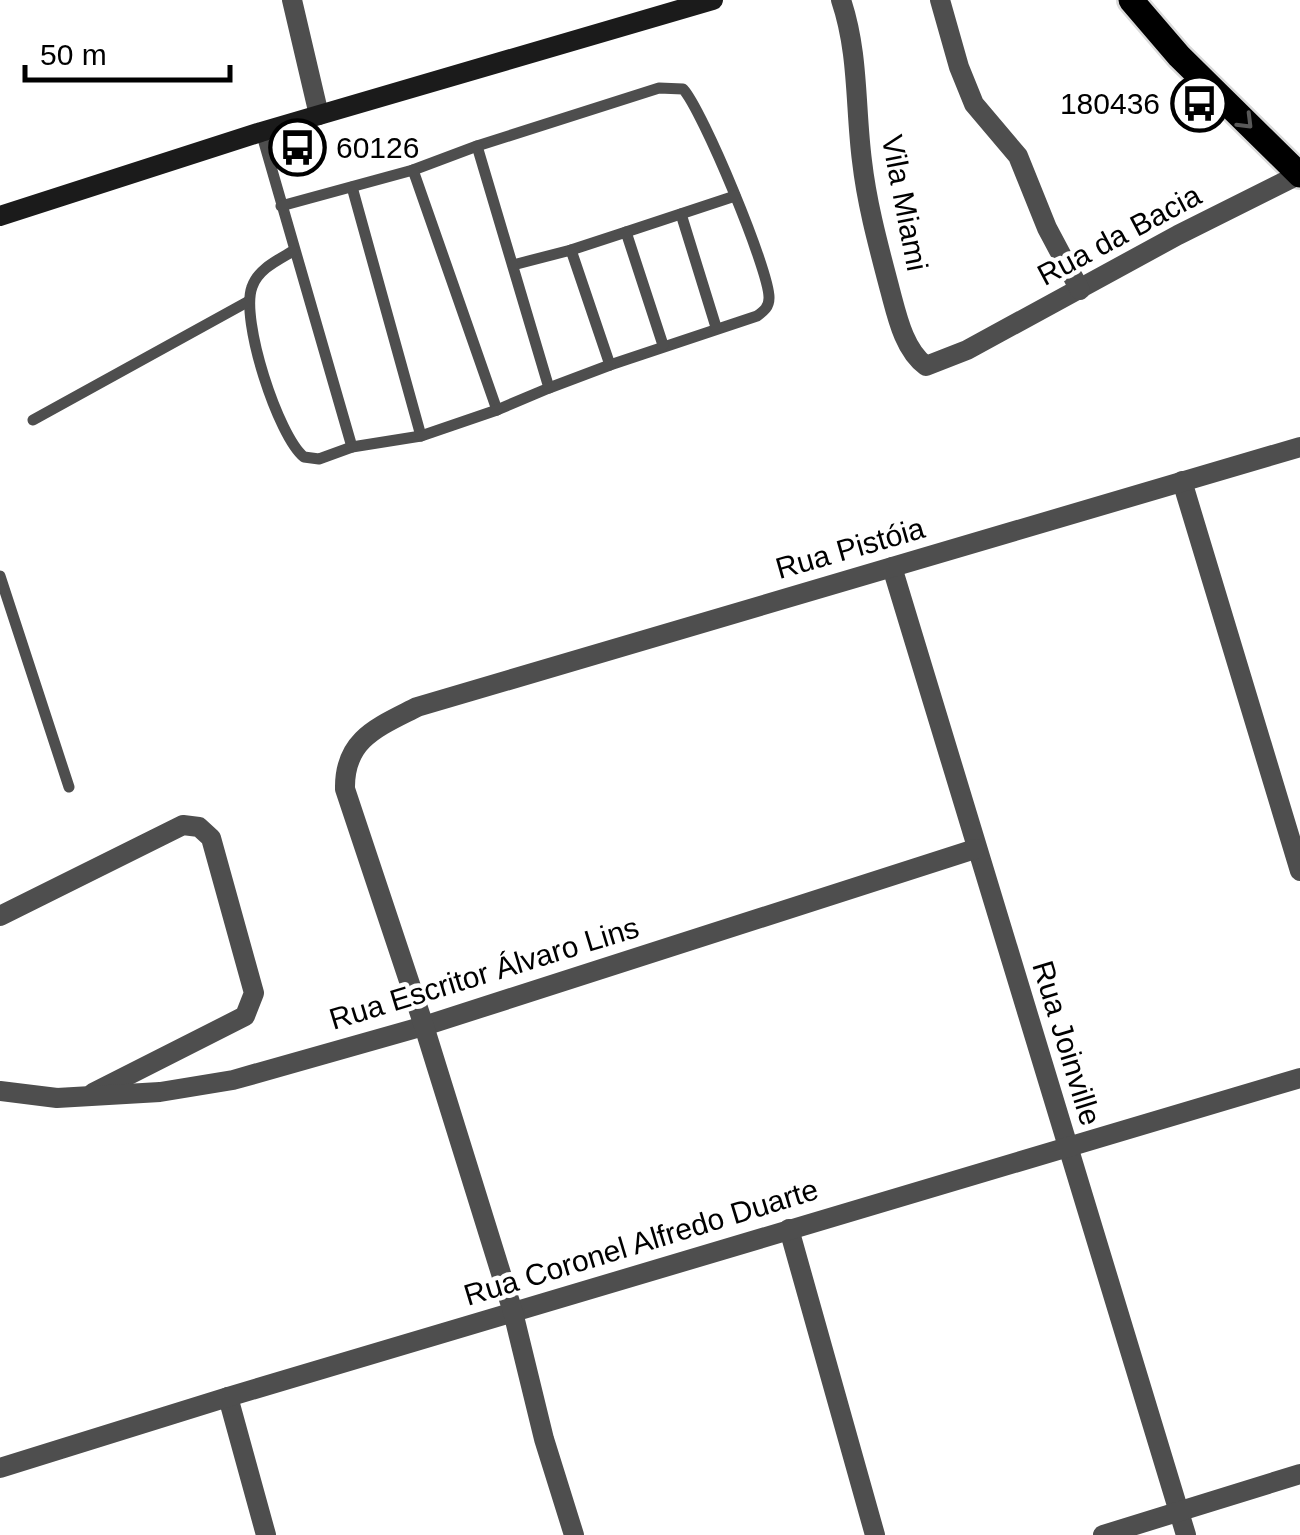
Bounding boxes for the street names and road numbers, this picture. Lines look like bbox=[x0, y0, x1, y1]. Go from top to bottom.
street label: Vila Miami bbox=[876, 132, 934, 274]
street label: Rua da Bacia bbox=[1032, 178, 1207, 292]
street label: Rua Pistóia bbox=[772, 511, 929, 585]
street label: Rua Escritor Álvaro Lins bbox=[325, 910, 643, 1036]
street label: Rua Joinville bbox=[1026, 957, 1108, 1129]
street label: Rua Coronel Alfredo Duarte bbox=[460, 1172, 822, 1312]

